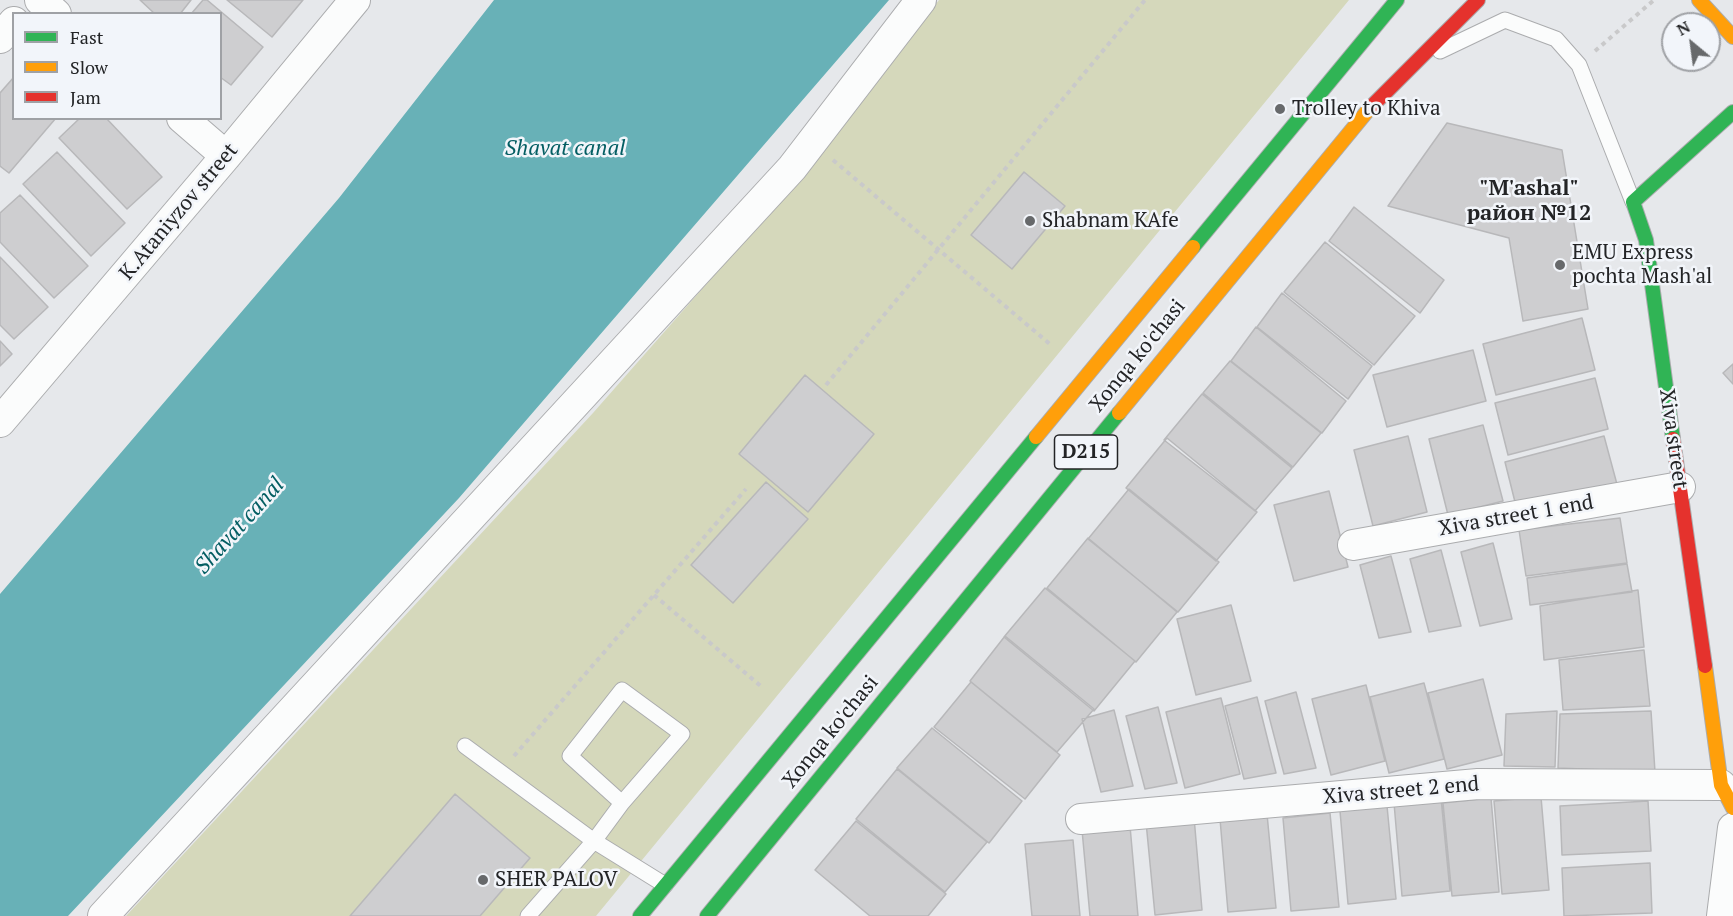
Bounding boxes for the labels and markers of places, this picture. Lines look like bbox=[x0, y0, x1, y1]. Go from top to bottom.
place label: Trolley to Khiva bbox=[1292, 96, 1441, 122]
marker: Trolley to Khiva bbox=[1273, 102, 1287, 116]
place label: Shabnam KAfe bbox=[1042, 208, 1179, 234]
marker: Shabnam KAfe bbox=[1023, 214, 1037, 228]
place label: EMU Express pochta Mash'al bbox=[1572, 240, 1712, 290]
marker: EMU Express pochta Mash'al bbox=[1553, 258, 1567, 272]
place label: SHER PALOV bbox=[495, 867, 618, 893]
marker: SHER PALOV bbox=[476, 873, 490, 887]

